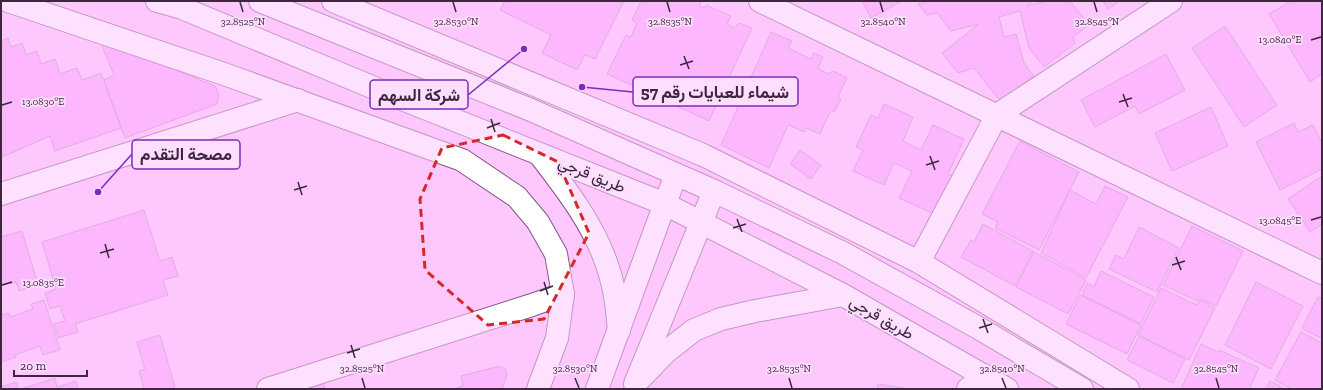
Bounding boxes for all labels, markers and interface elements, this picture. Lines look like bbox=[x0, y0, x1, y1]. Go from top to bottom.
text: 32.8525°N bbox=[221, 16, 266, 28]
text: 32.8530°N bbox=[434, 16, 479, 28]
text: 32.8535°N bbox=[648, 16, 693, 28]
text: 32.8540°N bbox=[860, 16, 906, 28]
text: 32.8545°N bbox=[1075, 16, 1120, 28]
text: 13.0840°E bbox=[1259, 34, 1302, 46]
callout: شيماء للعبايات رقم 57 bbox=[633, 77, 798, 106]
callout: شركة السهم bbox=[370, 80, 468, 109]
text: شيماء للعبايات رقم 57 bbox=[641, 82, 789, 103]
text: شركة السهم bbox=[378, 85, 460, 106]
text: 13.0830°E bbox=[22, 96, 64, 108]
callout: مصحة التقدم bbox=[132, 140, 240, 169]
text: مصحة التقدم bbox=[140, 144, 232, 165]
street label: طريق قرجي bbox=[554, 152, 628, 200]
text: 13.0845°E bbox=[1259, 215, 1301, 227]
text: 13.0835°E bbox=[22, 277, 64, 289]
street label: طريق قرجي bbox=[844, 291, 917, 347]
scale bar bbox=[14, 352, 87, 378]
text: 20 m bbox=[20, 359, 47, 373]
text: 32.8525°N bbox=[340, 363, 385, 375]
text: 32.8530°N bbox=[553, 363, 598, 375]
text: 32.8535°N bbox=[767, 363, 812, 375]
text: 32.8540°N bbox=[979, 363, 1025, 375]
text: 32.8545°N bbox=[1194, 363, 1239, 375]

